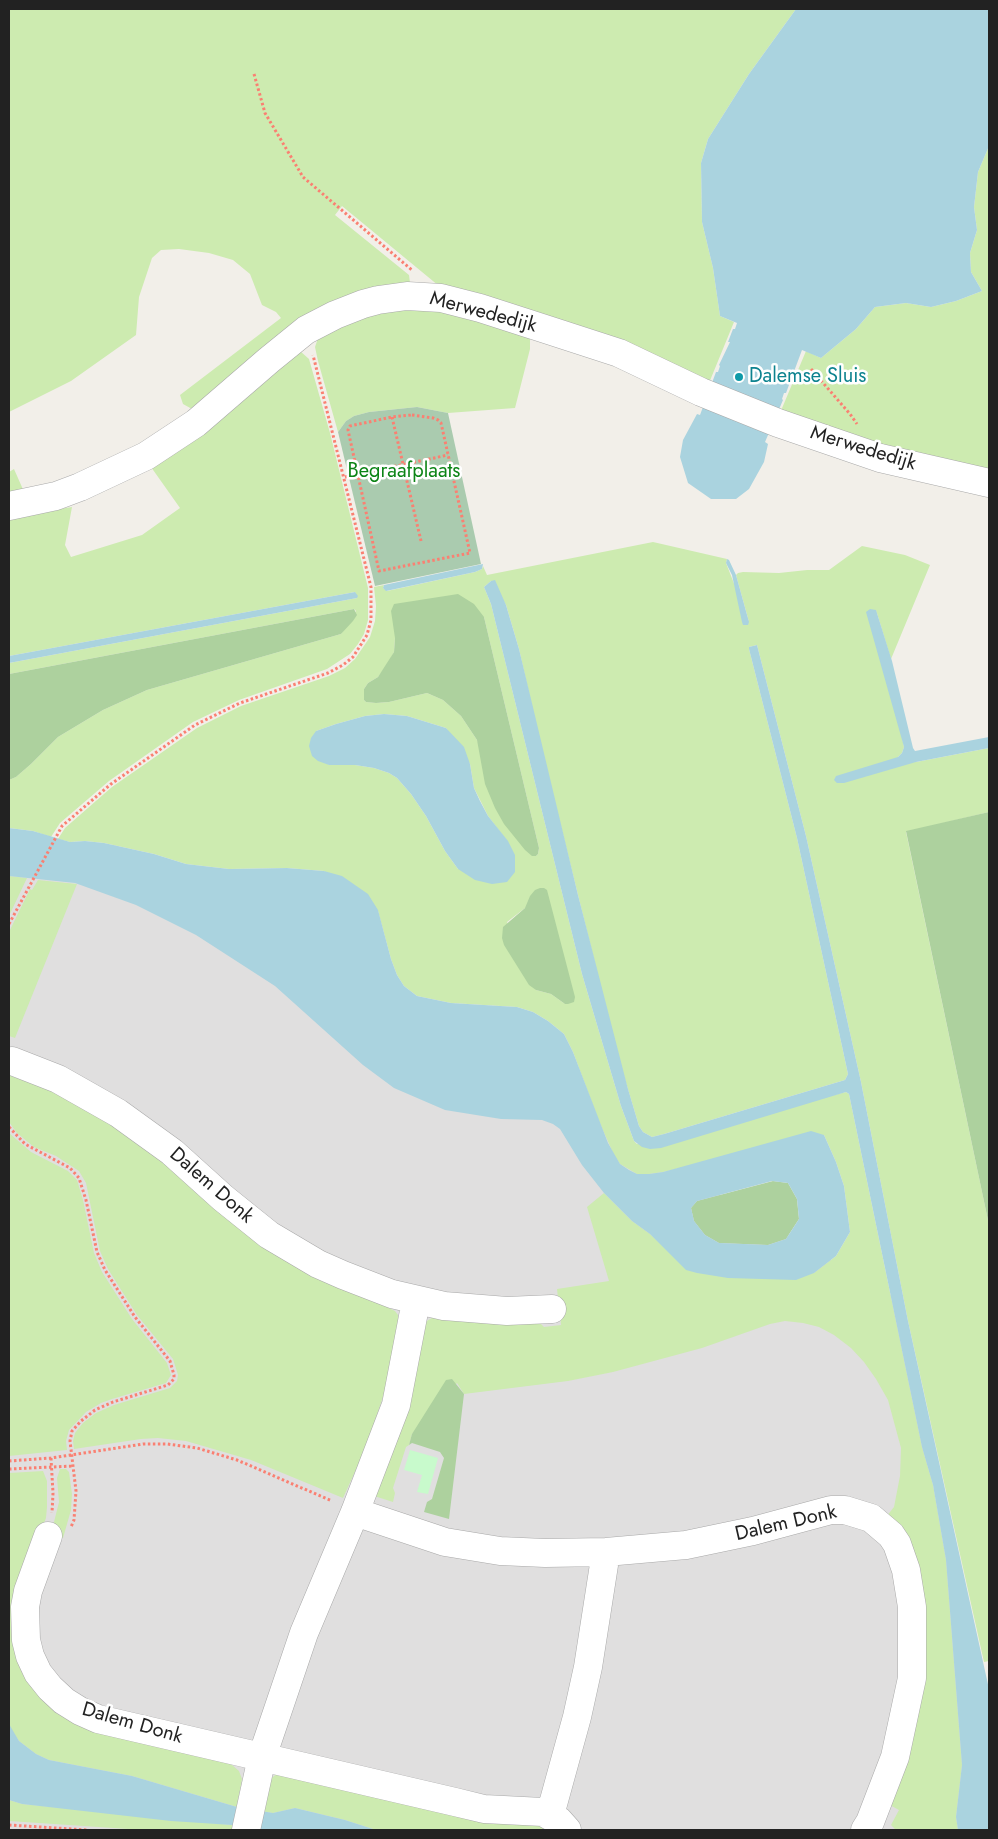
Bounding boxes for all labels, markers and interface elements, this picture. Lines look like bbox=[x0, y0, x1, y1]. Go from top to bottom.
street label: Merwededijk bbox=[427, 287, 539, 339]
place label: Dalemse Sluis bbox=[749, 365, 866, 389]
marker: Dalemse Sluis bbox=[733, 371, 745, 383]
street label: Merwededijk bbox=[807, 421, 919, 477]
park label: Begraafplaats bbox=[348, 460, 460, 484]
street label: Dalem Donk bbox=[164, 1143, 258, 1229]
street label: Dalem Donk bbox=[733, 1501, 839, 1547]
street label: Dalem Donk bbox=[79, 1698, 185, 1750]

